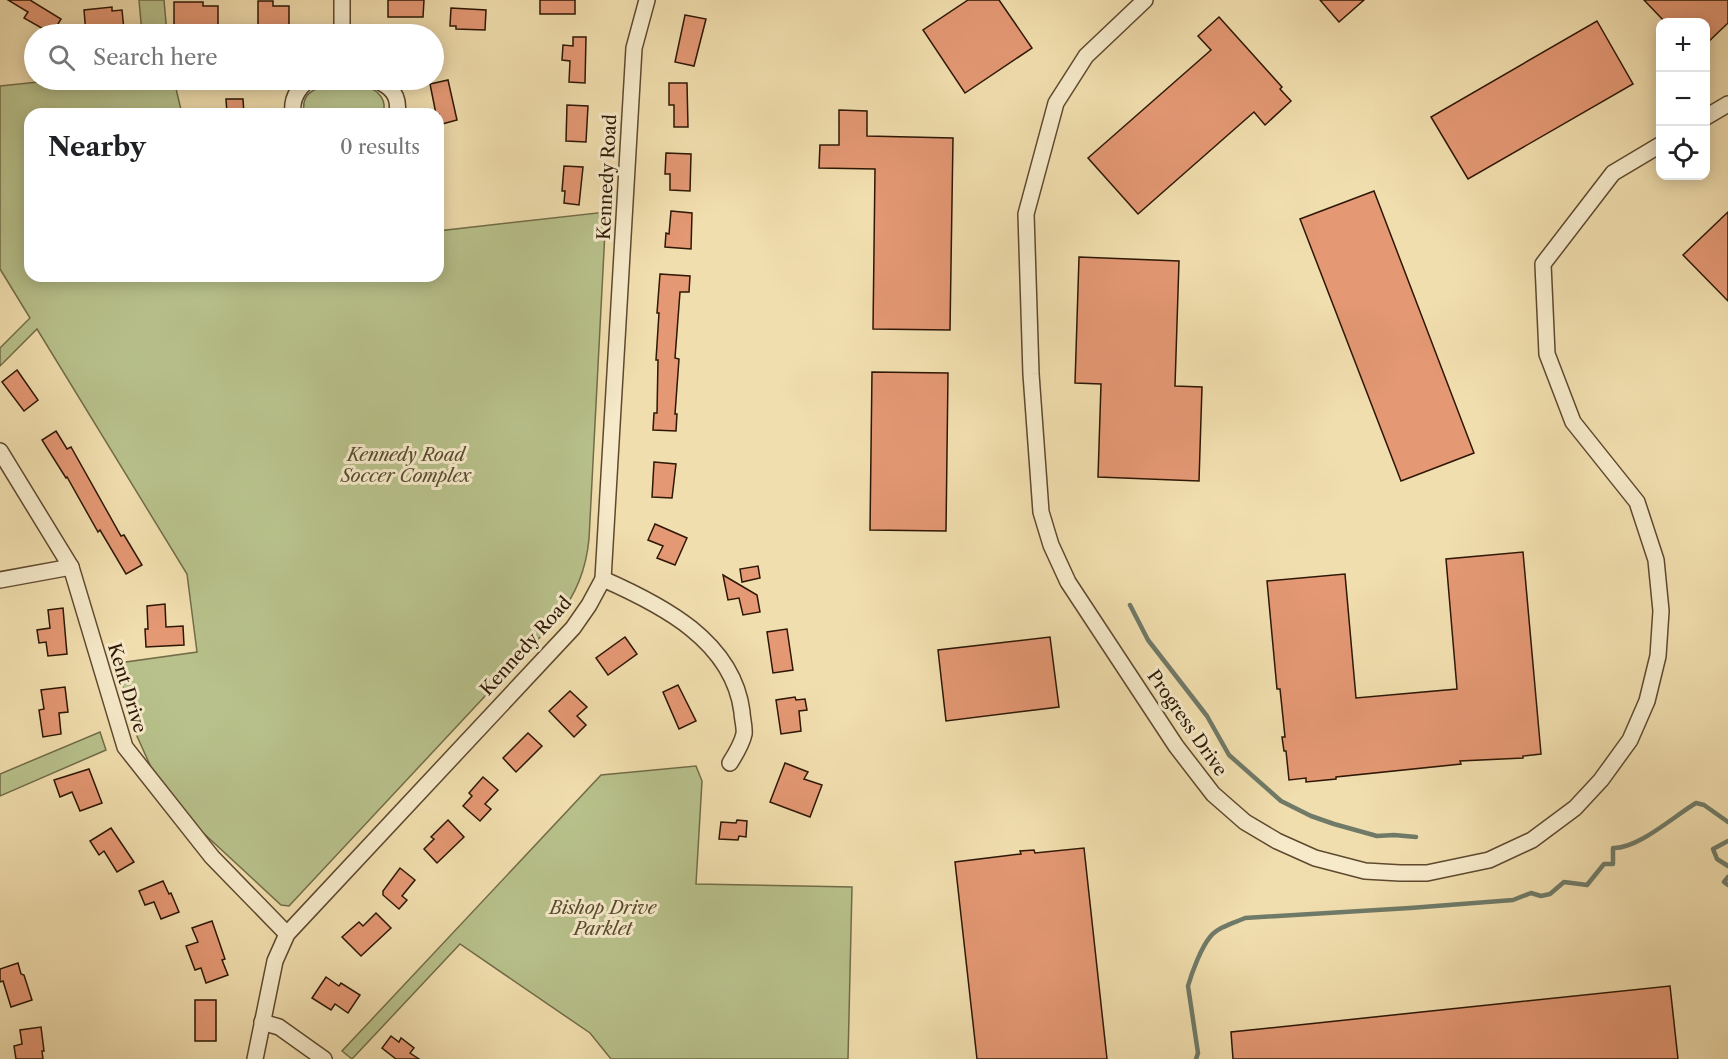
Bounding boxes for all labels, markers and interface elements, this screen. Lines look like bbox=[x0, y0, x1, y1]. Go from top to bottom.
map controls bbox=[1656, 18, 1710, 180]
button: + bbox=[1656, 18, 1710, 72]
search box bbox=[24, 24, 444, 90]
icon: search bbox=[45, 41, 78, 74]
text: Search here bbox=[93, 44, 218, 71]
button: − bbox=[1656, 72, 1710, 126]
street label: Kennedy Road bbox=[593, 114, 621, 240]
button: locate bbox=[1656, 126, 1710, 180]
text: Nearby bbox=[48, 131, 146, 163]
text: 0 results bbox=[340, 135, 420, 159]
park label: Kennedy Road Soccer Complex bbox=[340, 444, 472, 487]
street label: Kennedy Road bbox=[476, 592, 576, 700]
street label: Kent Drive bbox=[103, 640, 151, 736]
street label: Progress Drive bbox=[1142, 666, 1232, 780]
park label: Bishop Drive Parklet bbox=[548, 897, 658, 940]

